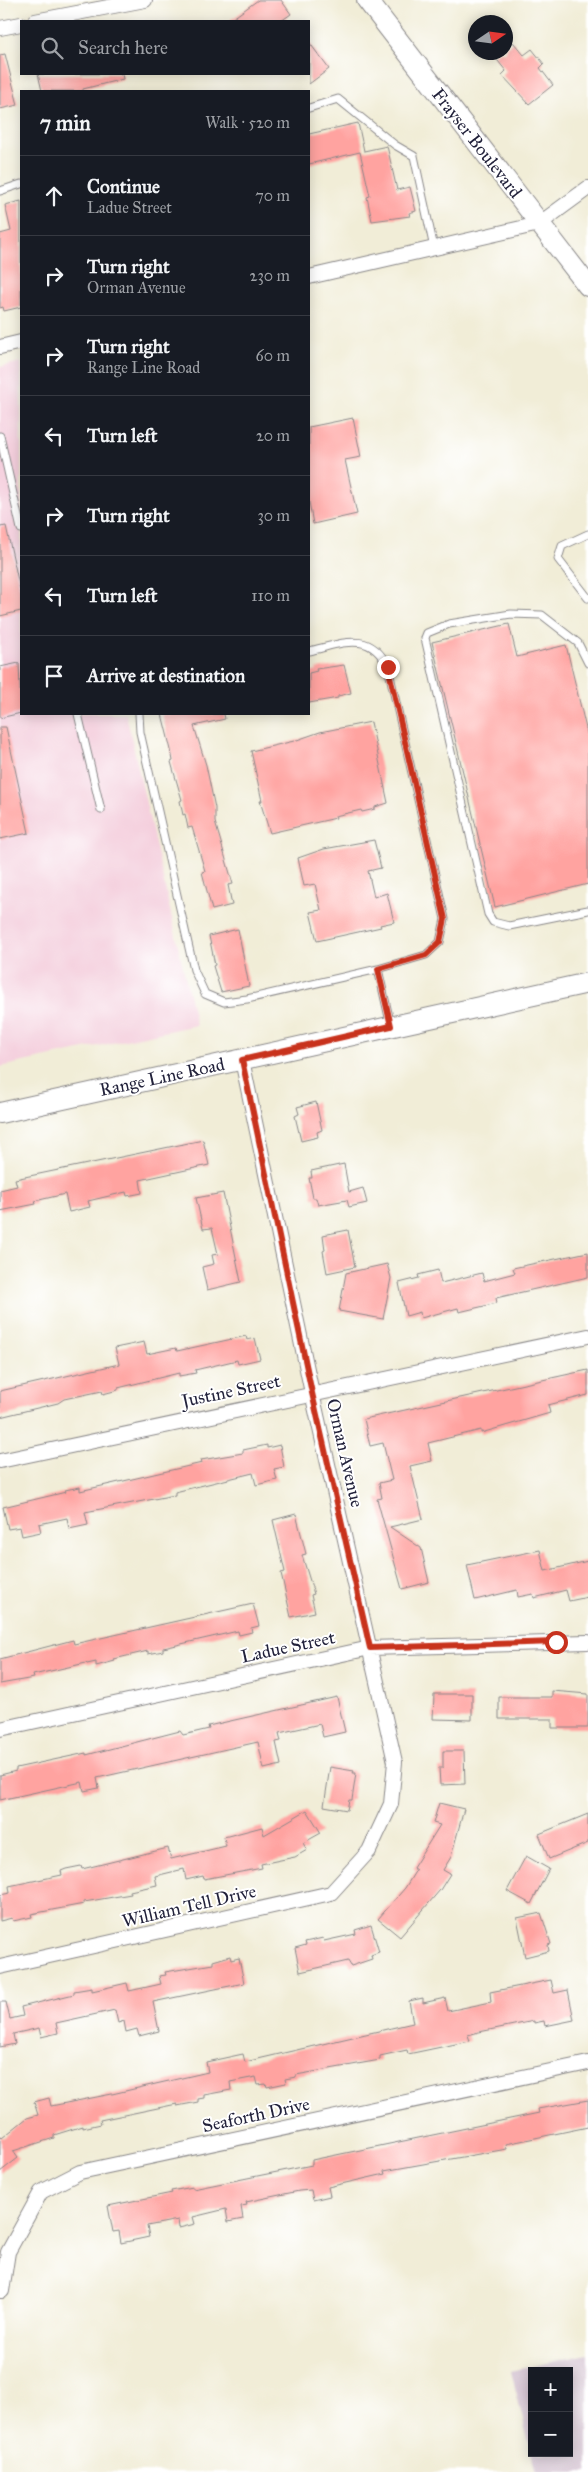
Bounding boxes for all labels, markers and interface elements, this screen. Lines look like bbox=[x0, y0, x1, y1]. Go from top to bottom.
north arrow bbox=[468, 15, 513, 60]
search box bbox=[20, 20, 310, 75]
icon: search bbox=[38, 34, 66, 62]
text: Search here bbox=[78, 36, 168, 59]
street label: Frayser Boulevard bbox=[427, 84, 527, 202]
text: 7 min bbox=[40, 110, 91, 136]
text: Walk · 520 m bbox=[205, 113, 290, 132]
text: Continue bbox=[87, 175, 160, 198]
icon: ahead bbox=[40, 182, 68, 210]
text: 70 m bbox=[255, 186, 290, 205]
text: Ladue Street bbox=[87, 198, 172, 217]
text: Turn right bbox=[87, 255, 170, 278]
icon: right bbox=[40, 262, 68, 290]
text: 230 m bbox=[250, 266, 290, 285]
text: Orman Avenue bbox=[87, 278, 186, 297]
text: Turn right bbox=[87, 335, 170, 358]
icon: right bbox=[40, 342, 68, 370]
text: 60 m bbox=[256, 346, 290, 365]
text: Range Line Road bbox=[87, 358, 200, 377]
icon: left bbox=[40, 422, 68, 450]
text: Turn left bbox=[87, 424, 157, 447]
text: 20 m bbox=[256, 426, 290, 445]
icon: right bbox=[40, 502, 68, 530]
text: Turn right bbox=[87, 504, 170, 527]
text: 30 m bbox=[257, 506, 290, 525]
icon: left bbox=[40, 582, 68, 610]
text: Turn left bbox=[87, 584, 157, 607]
text: 110 m bbox=[251, 586, 290, 605]
route end bbox=[377, 656, 400, 679]
icon: arrive bbox=[40, 662, 68, 690]
text: Arrive at destination bbox=[87, 664, 245, 687]
street label: Range Line Road bbox=[97, 1053, 227, 1102]
street label: Justine Street bbox=[178, 1370, 283, 1414]
street label: Orman Avenue bbox=[322, 1397, 368, 1509]
street label: Ladue Street bbox=[239, 1626, 338, 1668]
route start bbox=[545, 1631, 568, 1654]
street label: William Tell Drive bbox=[120, 1880, 258, 1932]
street label: Seaforth Drive bbox=[200, 2093, 312, 2137]
map controls bbox=[528, 2367, 573, 2457]
button: + bbox=[528, 2367, 573, 2412]
button: − bbox=[528, 2412, 573, 2457]

